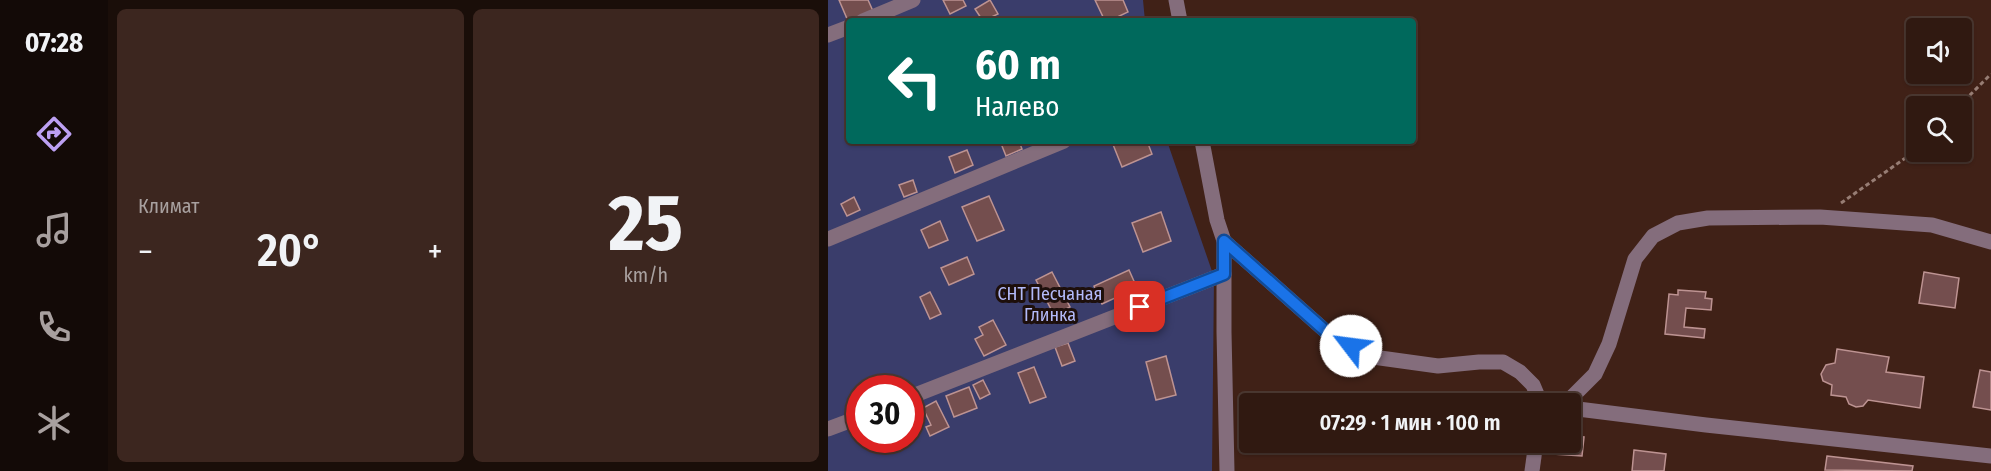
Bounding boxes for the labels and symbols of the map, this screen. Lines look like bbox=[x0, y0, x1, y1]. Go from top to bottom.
pin bbox=[1114, 281, 1165, 332]
park label: СНТ Песчаная Глинка bbox=[997, 283, 1103, 326]
position arrow bbox=[1319, 314, 1383, 378]
speed limit sign: 30 bbox=[846, 375, 924, 453]

